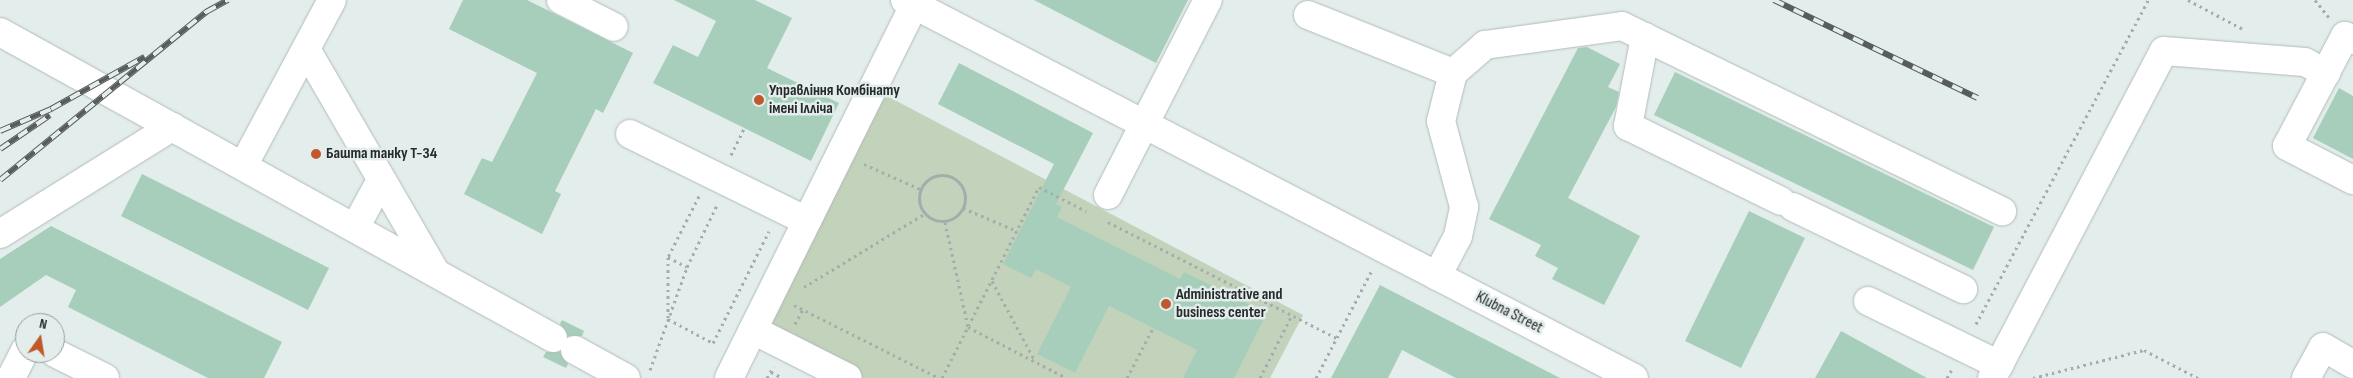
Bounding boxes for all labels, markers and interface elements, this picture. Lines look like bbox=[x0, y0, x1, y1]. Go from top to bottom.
place label: Управління Комбінату імені Ілліча bbox=[769, 81, 900, 119]
marker: Управління Комбінату імені Ілліча bbox=[753, 94, 765, 106]
place label: Башта танку Т-34 bbox=[326, 144, 437, 164]
marker: Башта танку Т-34 bbox=[310, 148, 322, 160]
place label: Administrative and business center bbox=[1176, 285, 1282, 323]
street label: Klubna Street bbox=[1472, 288, 1546, 338]
marker: Administrative and business center bbox=[1160, 298, 1172, 310]
north arrow bbox=[15, 313, 65, 363]
text: N bbox=[38, 315, 49, 333]

